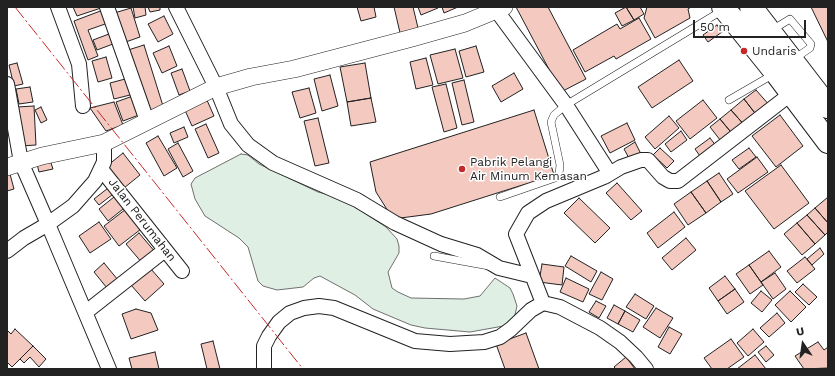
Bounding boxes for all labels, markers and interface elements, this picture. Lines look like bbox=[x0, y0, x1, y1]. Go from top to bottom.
scale bar bbox=[695, 12, 808, 38]
text: 50 m bbox=[700, 20, 730, 34]
place label: Undaris bbox=[752, 44, 797, 58]
marker: Undaris bbox=[739, 46, 749, 56]
place label: Pabrik Pelangi Air Minum Kemasan bbox=[470, 155, 587, 183]
marker: Pabrik Pelangi Air Minum Kemasan bbox=[457, 164, 467, 174]
street label: Jalan Perumahan bbox=[105, 176, 179, 264]
north arrow bbox=[783, 324, 823, 364]
text: U bbox=[795, 325, 805, 339]

